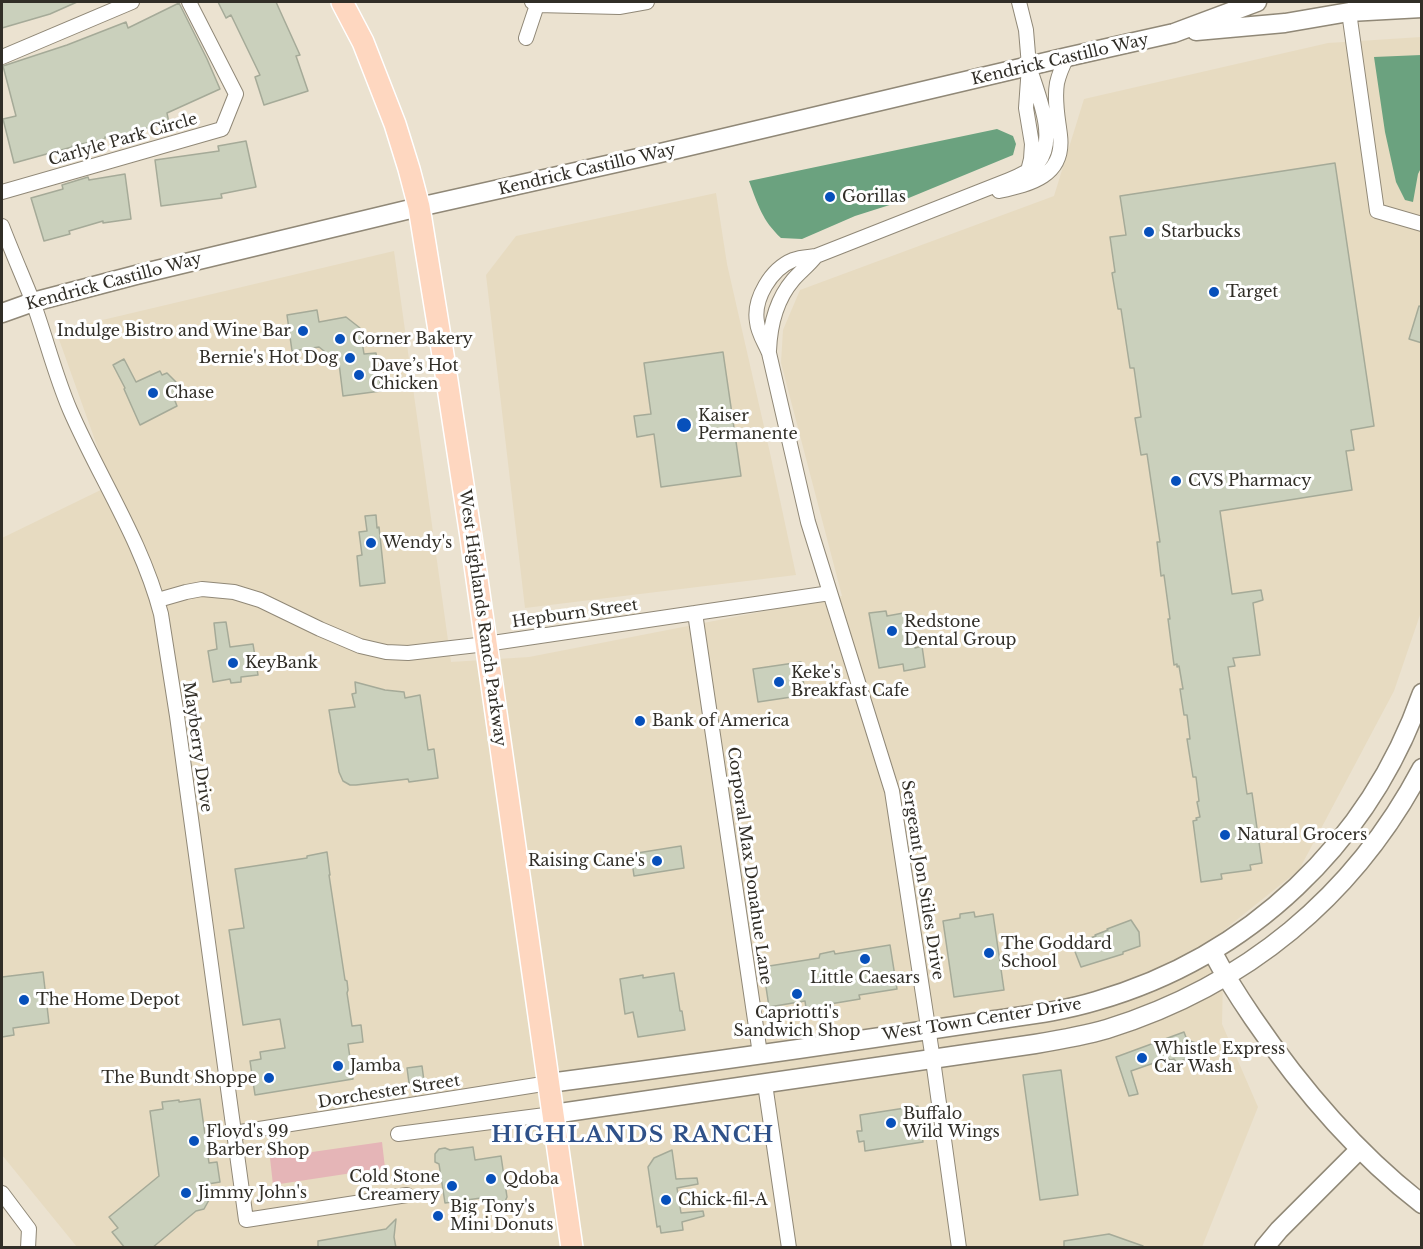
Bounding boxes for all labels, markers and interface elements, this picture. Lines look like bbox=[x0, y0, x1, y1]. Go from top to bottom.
street label: Kendrick Castillo Way bbox=[970, 30, 1150, 90]
street label: Carlyle Park Circle bbox=[46, 110, 200, 170]
street label: Kendrick Castillo Way bbox=[497, 140, 677, 200]
place label: Gorillas bbox=[842, 187, 906, 207]
marker: Gorillas bbox=[823, 190, 837, 204]
place label: Starbucks bbox=[1161, 222, 1241, 242]
marker: Starbucks bbox=[1142, 225, 1156, 239]
street label: Kendrick Castillo Way bbox=[24, 249, 204, 315]
place label: Target bbox=[1226, 282, 1278, 302]
marker: Target bbox=[1207, 285, 1221, 299]
place label: Indulge Bistro and Wine Bar bbox=[57, 321, 291, 341]
marker: Indulge Bistro and Wine Bar bbox=[296, 324, 310, 338]
place label: Corner Bakery bbox=[352, 329, 473, 349]
marker: Corner Bakery bbox=[333, 332, 347, 346]
place label: Bernie's Hot Dog bbox=[199, 348, 338, 368]
marker: Bernie's Hot Dog bbox=[343, 351, 357, 365]
place label: Dave’s Hot Chicken bbox=[371, 356, 459, 394]
marker: Dave’s Hot Chicken bbox=[352, 368, 366, 382]
place label: Chase bbox=[165, 383, 214, 403]
marker: Chase bbox=[146, 386, 160, 400]
place label: Kaiser Permanente bbox=[698, 406, 798, 444]
marker: Kaiser Permanente bbox=[675, 416, 693, 434]
place label: CVS Pharmacy bbox=[1188, 471, 1311, 491]
marker: CVS Pharmacy bbox=[1169, 474, 1183, 488]
street label: West Highlands Ranch Parkway bbox=[454, 488, 510, 748]
place label: Wendy's bbox=[383, 533, 452, 553]
marker: Wendy's bbox=[364, 536, 378, 550]
street label: Hepburn Street bbox=[511, 596, 639, 632]
place label: Redstone Dental Group bbox=[904, 612, 1016, 650]
marker: Redstone Dental Group bbox=[885, 624, 899, 638]
place label: KeyBank bbox=[245, 653, 318, 673]
marker: KeyBank bbox=[226, 656, 240, 670]
place label: Keke's Breakfast Cafe bbox=[791, 663, 909, 701]
marker: Keke's Breakfast Cafe bbox=[772, 675, 786, 689]
street label: Mayberry Drive bbox=[178, 680, 216, 814]
place label: Bank of America bbox=[652, 711, 789, 731]
marker: Bank of America bbox=[633, 714, 647, 728]
street label: Corporal Max Donahue Lane bbox=[723, 746, 775, 986]
street label: Sergeant Jon Stiles Drive bbox=[897, 779, 947, 981]
place label: Natural Grocers bbox=[1237, 825, 1367, 845]
marker: Natural Grocers bbox=[1218, 828, 1232, 842]
place label: Raising Cane's bbox=[528, 851, 645, 871]
marker: Raising Cane's bbox=[650, 854, 664, 868]
place label: The Goddard School bbox=[1001, 934, 1112, 972]
marker: The Goddard School bbox=[982, 946, 996, 960]
marker: Little Caesars bbox=[858, 952, 872, 966]
place label: Little Caesars bbox=[810, 968, 920, 988]
marker: Capriotti's Sandwich Shop bbox=[790, 987, 804, 1001]
place label: The Home Depot bbox=[36, 990, 180, 1010]
marker: The Home Depot bbox=[17, 993, 31, 1007]
street label: West Town Center Drive bbox=[881, 995, 1083, 1045]
place label: Capriotti's Sandwich Shop bbox=[734, 1003, 860, 1041]
place label: Whistle Express Car Wash bbox=[1154, 1039, 1285, 1077]
marker: Whistle Express Car Wash bbox=[1135, 1051, 1149, 1065]
place label: Jamba bbox=[350, 1056, 401, 1076]
marker: Jamba bbox=[331, 1059, 345, 1073]
place label: The Bundt Shoppe bbox=[101, 1068, 257, 1088]
marker: The Bundt Shoppe bbox=[262, 1071, 276, 1085]
street label: Dorchester Street bbox=[317, 1071, 461, 1113]
place label: Buffalo Wild Wings bbox=[903, 1104, 1000, 1142]
marker: Buffalo Wild Wings bbox=[884, 1116, 898, 1130]
place label: Floyd's 99 Barber Shop bbox=[206, 1122, 309, 1160]
district label: HIGHLANDS RANCH bbox=[491, 1123, 775, 1149]
marker: Floyd's 99 Barber Shop bbox=[187, 1134, 201, 1148]
place label: Cold Stone Creamery bbox=[349, 1167, 440, 1205]
place label: Qdoba bbox=[503, 1169, 559, 1189]
marker: Qdoba bbox=[484, 1172, 498, 1186]
marker: Cold Stone Creamery bbox=[445, 1179, 459, 1193]
place label: Jimmy John's bbox=[198, 1183, 307, 1203]
marker: Jimmy John's bbox=[179, 1186, 193, 1200]
place label: Chick-fil-A bbox=[678, 1190, 768, 1210]
marker: Chick-fil-A bbox=[659, 1193, 673, 1207]
place label: Big Tony's Mini Donuts bbox=[450, 1197, 554, 1235]
marker: Big Tony's Mini Donuts bbox=[431, 1209, 445, 1223]

